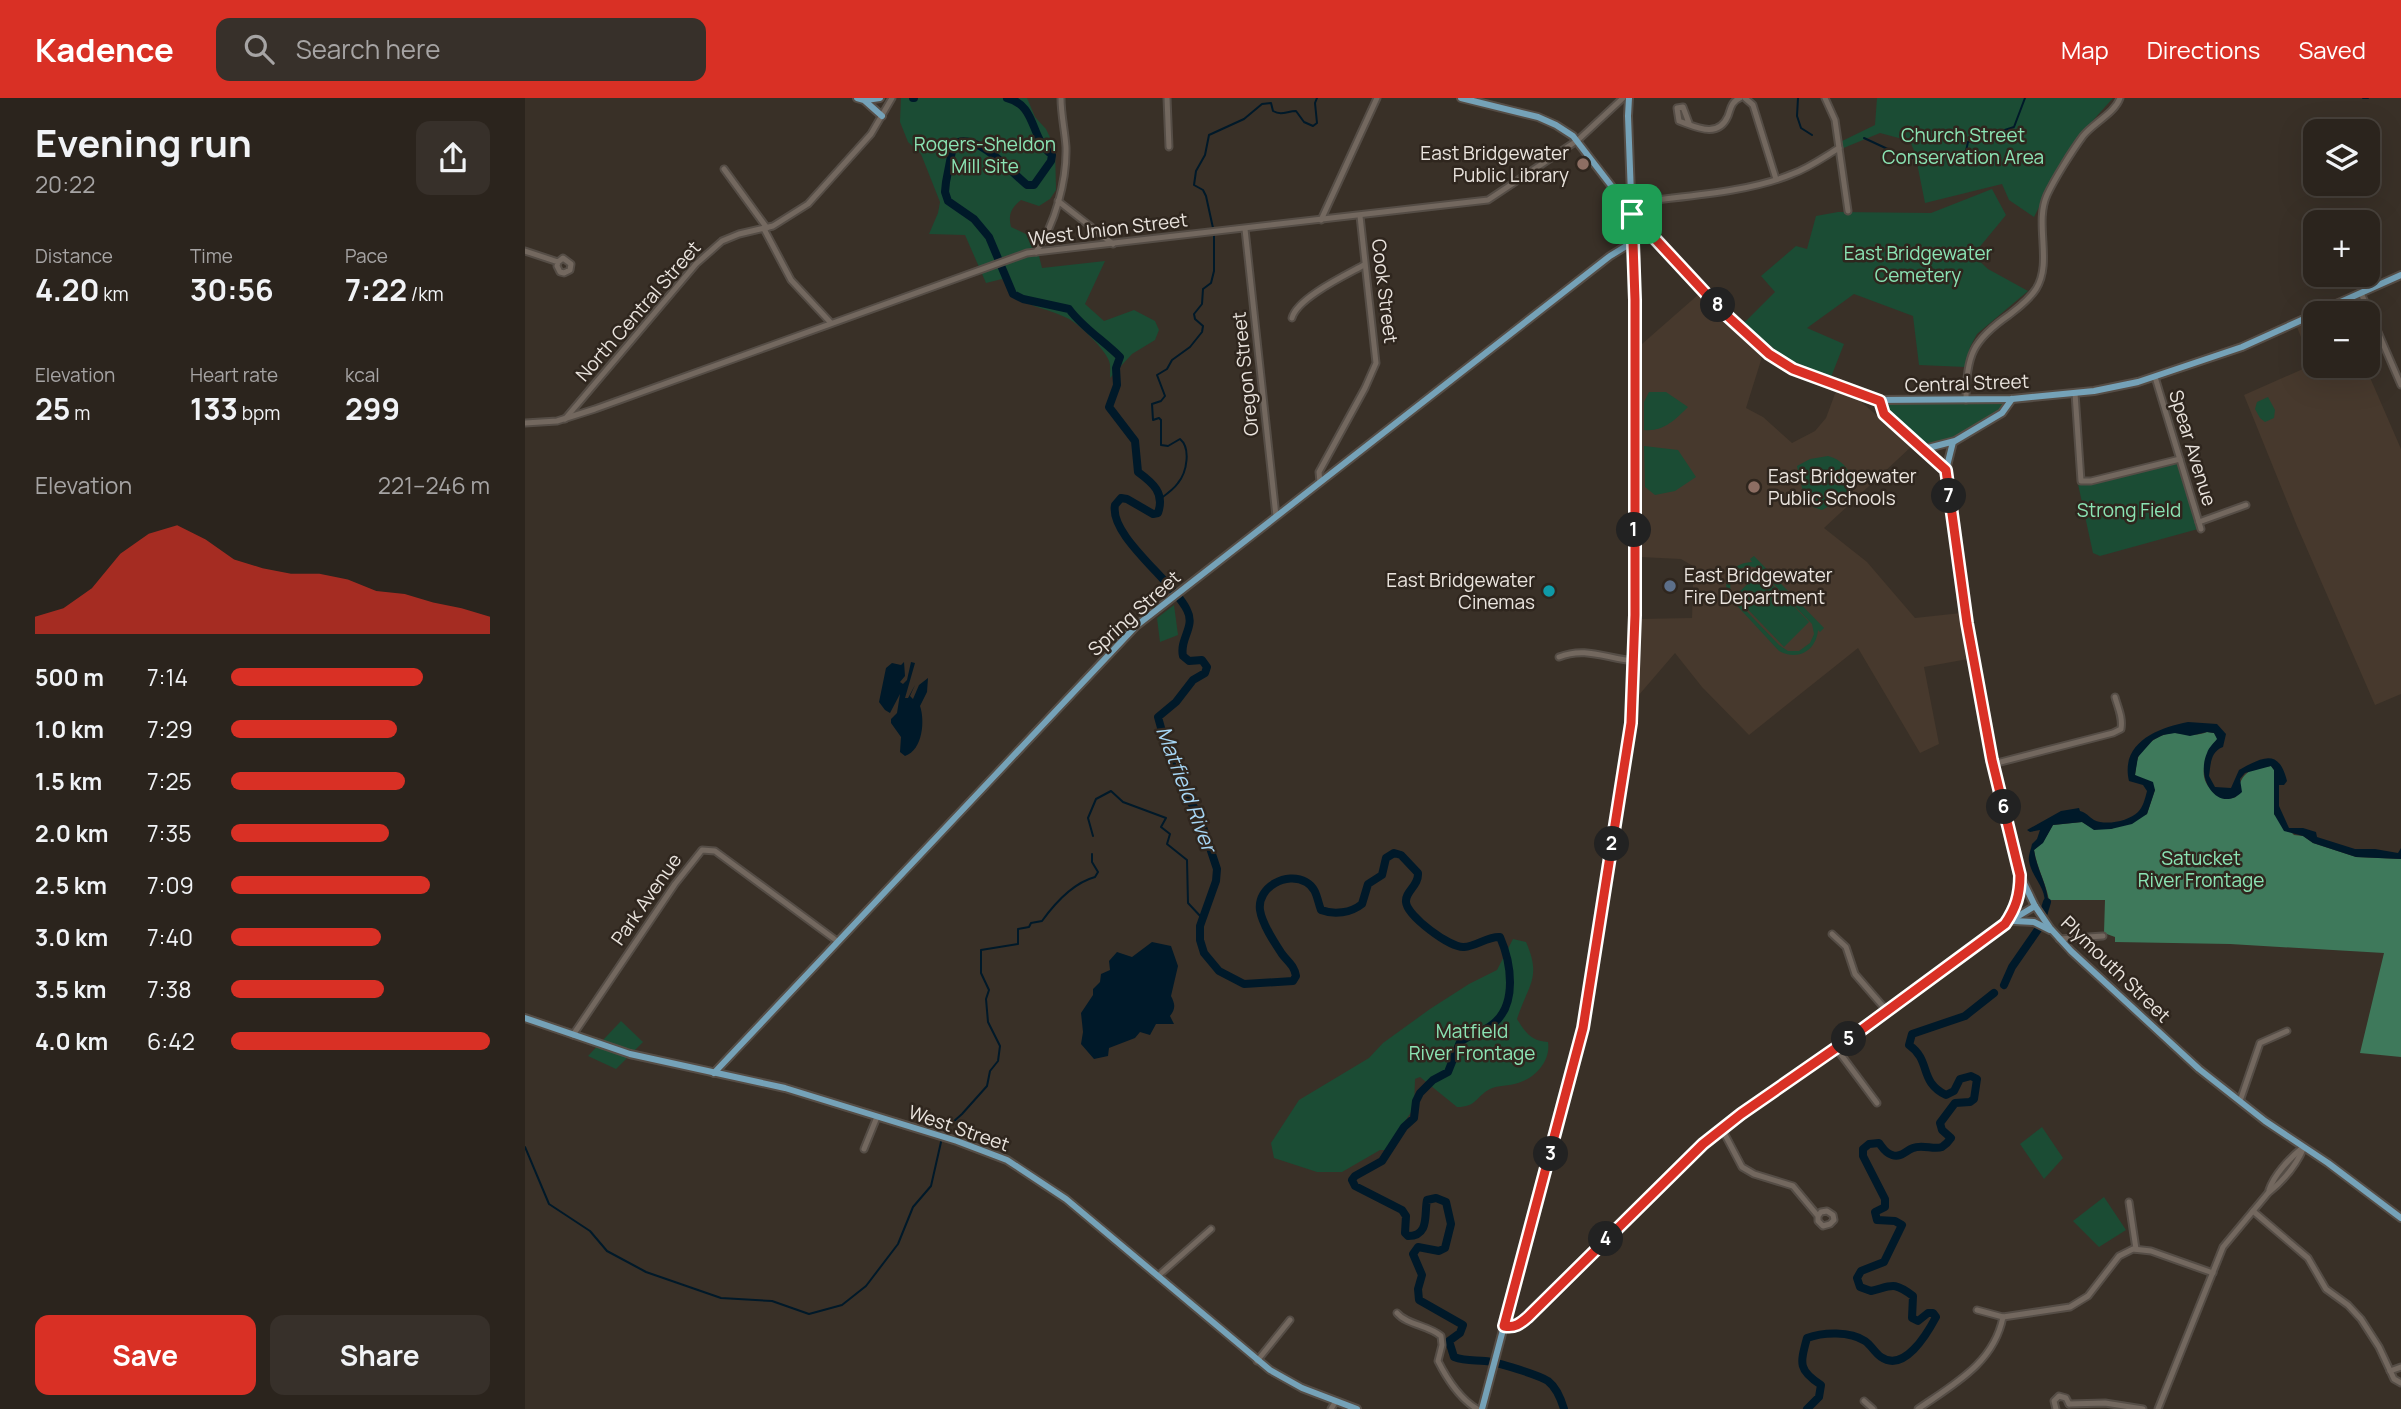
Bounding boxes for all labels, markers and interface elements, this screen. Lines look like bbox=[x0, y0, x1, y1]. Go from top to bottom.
search box bbox=[216, 18, 706, 81]
text: Kadence bbox=[35, 27, 174, 72]
icon: search bbox=[240, 30, 278, 68]
text: Search here bbox=[296, 31, 440, 67]
text: Map bbox=[2061, 33, 2109, 66]
text: Directions bbox=[2147, 33, 2260, 66]
text: Saved bbox=[2298, 33, 2366, 66]
text: Evening run bbox=[35, 116, 252, 168]
map controls bbox=[2303, 119, 2380, 378]
button: layers bbox=[2303, 119, 2380, 196]
button: share bbox=[416, 121, 490, 195]
park label: Church Street Conservation Area bbox=[1882, 122, 2044, 170]
park label: Rogers-Sheldon Mill Site bbox=[914, 131, 1056, 179]
place label: East Bridgewater Public Library bbox=[1420, 140, 1569, 188]
marker: East Bridgewater Public Library bbox=[1575, 156, 1591, 172]
text: 20:22 bbox=[35, 168, 95, 200]
pin bbox=[1602, 184, 1662, 244]
icon: arrive bbox=[1613, 195, 1651, 233]
street label: West Union Street bbox=[1027, 206, 1189, 252]
button: + bbox=[2303, 210, 2380, 287]
street label: North Central Street bbox=[570, 235, 706, 387]
street label: Cook Street bbox=[1366, 237, 1404, 345]
park label: East Bridgewater Cemetery bbox=[1844, 240, 1992, 288]
text: Distance bbox=[35, 243, 113, 269]
text: Time bbox=[190, 243, 233, 269]
text: Pace bbox=[345, 243, 388, 269]
text: 4.20 bbox=[35, 269, 99, 310]
text: 30:56 bbox=[190, 269, 274, 310]
text: 7:22 bbox=[345, 269, 407, 310]
text: km bbox=[99, 281, 129, 307]
text: /km bbox=[407, 281, 444, 307]
pin: 8 bbox=[1701, 288, 1735, 322]
text: 8 bbox=[1712, 291, 1723, 317]
button: − bbox=[2303, 301, 2380, 378]
street label: Oregon Street bbox=[1226, 311, 1264, 437]
text: Elevation bbox=[35, 362, 115, 388]
text: Heart rate bbox=[190, 362, 278, 388]
text: kcal bbox=[345, 362, 380, 388]
street label: Central Street bbox=[1904, 368, 2030, 398]
street label: Spear Avenue bbox=[2163, 387, 2223, 509]
text: 25 bbox=[35, 388, 70, 429]
text: 133 bbox=[190, 388, 238, 429]
text: 299 bbox=[345, 388, 400, 429]
text: m bbox=[70, 400, 90, 426]
text: bpm bbox=[238, 400, 280, 426]
place label: East Bridgewater Public Schools bbox=[1768, 463, 1917, 511]
text: Elevation bbox=[35, 469, 132, 501]
text: 221–246 m bbox=[378, 469, 490, 501]
pin: 7 bbox=[1931, 478, 1967, 514]
marker: East Bridgewater Public Schools bbox=[1746, 479, 1762, 495]
text: 7 bbox=[1943, 482, 1954, 508]
park label: Strong Field bbox=[2077, 497, 2181, 523]
pin: 1 bbox=[1617, 512, 1651, 548]
text: 1 bbox=[1629, 516, 1638, 542]
place label: East Bridgewater Fire Department bbox=[1684, 562, 1833, 610]
street label: Spring Street bbox=[1082, 564, 1186, 662]
place label: East Bridgewater Cinemas bbox=[1386, 567, 1535, 615]
marker: East Bridgewater Fire Department bbox=[1662, 578, 1678, 594]
marker: East Bridgewater Cinemas bbox=[1541, 583, 1557, 599]
text: 500 m bbox=[35, 661, 104, 693]
text: 7:14 bbox=[147, 661, 188, 693]
text: 1.0 km bbox=[35, 713, 104, 745]
text: 7:29 bbox=[147, 713, 193, 745]
water label: Matfield River bbox=[1150, 722, 1225, 858]
text: 1.5 km bbox=[35, 765, 102, 797]
text: 7:25 bbox=[147, 765, 192, 797]
pin: 6 bbox=[1987, 790, 2021, 824]
text: 6 bbox=[1998, 793, 2009, 819]
text: 2.0 km bbox=[35, 817, 108, 849]
text: 7:35 bbox=[147, 817, 191, 849]
pin: 2 bbox=[1595, 826, 1629, 862]
text: 2 bbox=[1606, 830, 1617, 856]
park label: Satucket River Frontage bbox=[2138, 845, 2264, 893]
street label: Park Avenue bbox=[605, 848, 687, 950]
text: 2.5 km bbox=[35, 869, 107, 901]
text: 7:09 bbox=[147, 869, 194, 901]
street label: Plymouth Street bbox=[2056, 910, 2176, 1028]
text: 3.0 km bbox=[35, 921, 108, 953]
text: 7:40 bbox=[147, 921, 193, 953]
text: 3.5 km bbox=[35, 973, 106, 1005]
text: 7:38 bbox=[147, 973, 192, 1005]
park label: Matfield River Frontage bbox=[1409, 1018, 1535, 1066]
pin: 5 bbox=[1831, 1021, 1867, 1056]
text: 4.0 km bbox=[35, 1025, 108, 1057]
text: 6:42 bbox=[147, 1025, 195, 1057]
text: 5 bbox=[1843, 1025, 1854, 1051]
street label: West Street bbox=[905, 1099, 1013, 1157]
pin: 3 bbox=[1534, 1136, 1569, 1172]
text: 3 bbox=[1545, 1140, 1556, 1166]
pin: 4 bbox=[1589, 1222, 1623, 1256]
text: 4 bbox=[1600, 1225, 1611, 1251]
button: Save bbox=[35, 1315, 256, 1395]
button: Share bbox=[270, 1315, 490, 1395]

